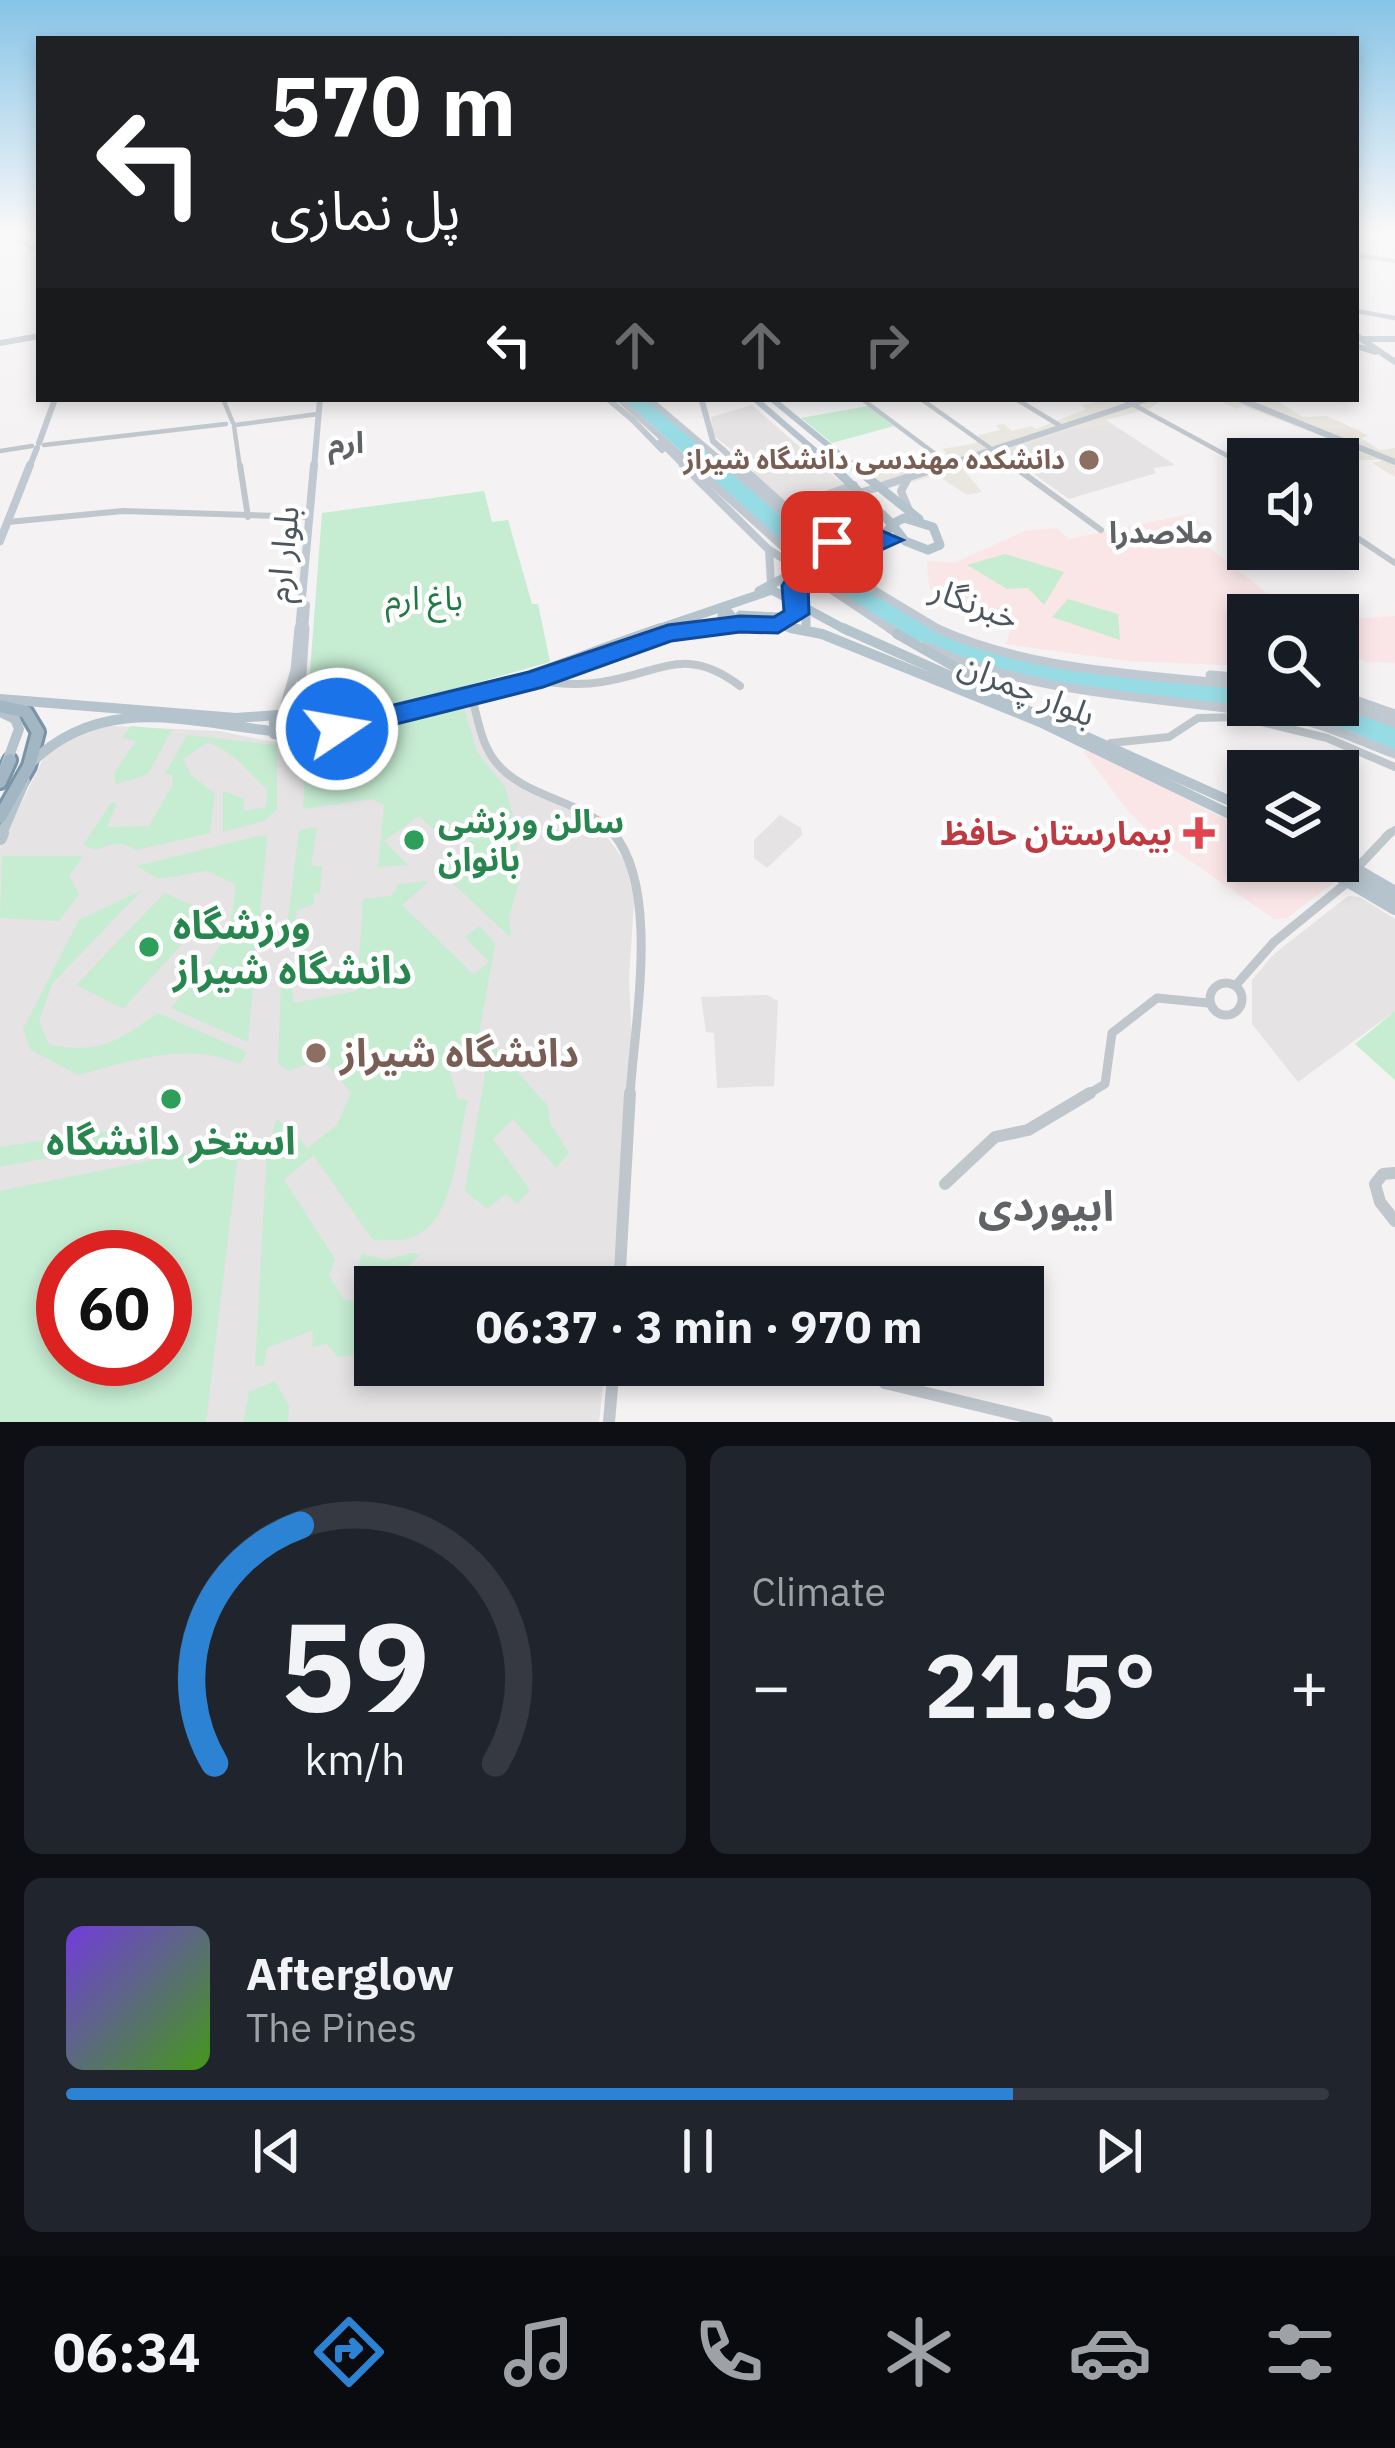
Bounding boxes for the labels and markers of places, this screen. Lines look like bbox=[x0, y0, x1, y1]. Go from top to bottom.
place label: دانشکده مهندسی دانشگاه شیراز bbox=[682, 441, 1065, 476]
marker: دانشکده مهندسی دانشگاه شیراز bbox=[1076, 447, 1102, 473]
pin bbox=[781, 491, 883, 593]
place label: سالن ورزشی بانوان bbox=[438, 799, 624, 880]
place label: بیمارستان حافظ bbox=[941, 811, 1172, 854]
marker: بیمارستان حافظ bbox=[1183, 817, 1215, 849]
marker: سالن ورزشی بانوان bbox=[401, 827, 427, 853]
place label: ورزشگاه دانشگاه شیراز bbox=[171, 899, 412, 995]
marker: ورزشگاه دانشگاه شیراز bbox=[136, 934, 162, 960]
place label: دانشگاه شیراز bbox=[338, 1027, 579, 1078]
marker: دانشگاه شیراز bbox=[303, 1040, 329, 1066]
marker: استخر دانشگاه bbox=[158, 1086, 184, 1112]
place label: استخر دانشگاه bbox=[46, 1115, 296, 1166]

